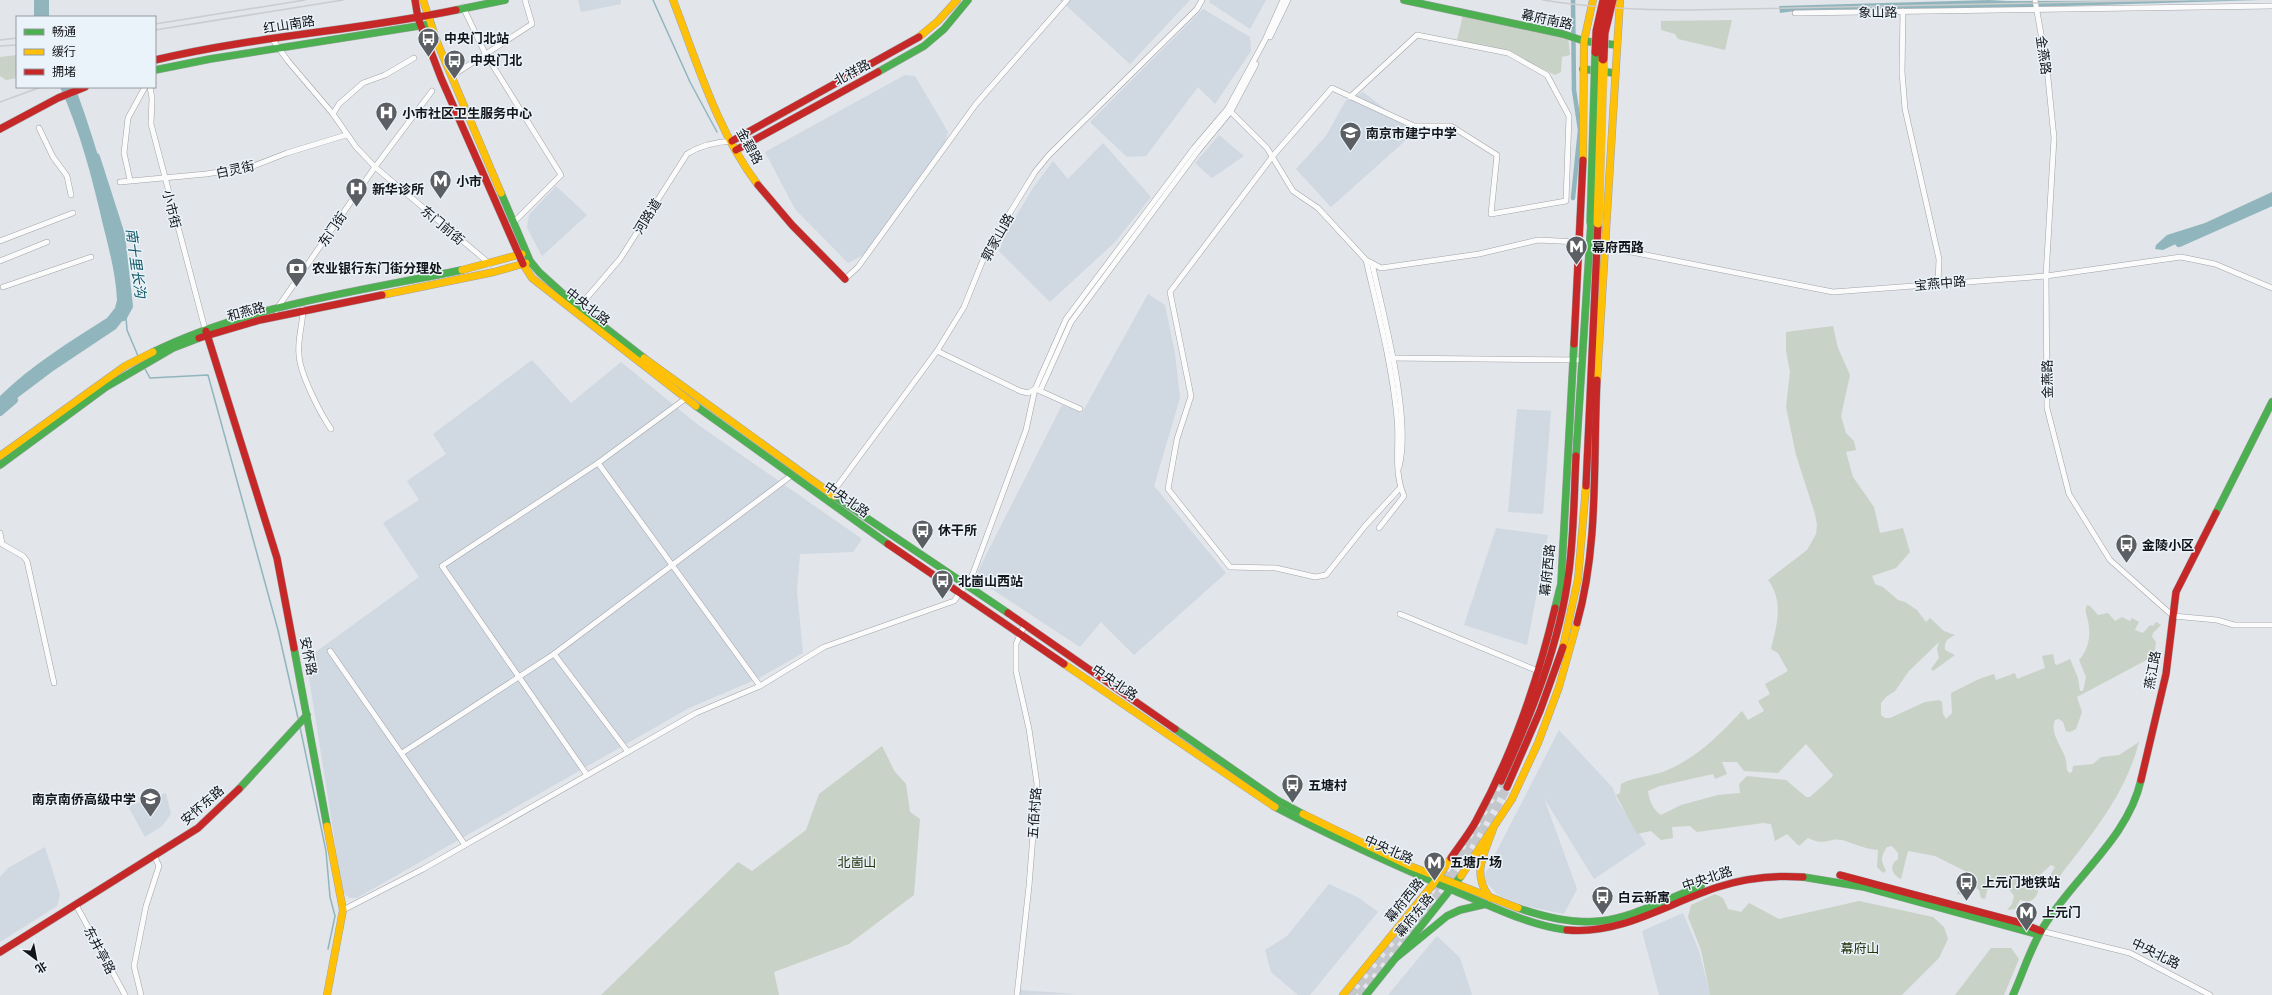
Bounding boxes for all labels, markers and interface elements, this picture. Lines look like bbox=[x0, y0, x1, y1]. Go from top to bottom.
street label: 象山路 bbox=[1858, 5, 1898, 20]
street label: 幕府南路 bbox=[1520, 7, 1574, 32]
street label: 红山南路 bbox=[262, 13, 316, 36]
legend bbox=[16, 16, 156, 88]
text: 畅通 bbox=[52, 25, 76, 39]
bus stop icon: 中央门北站 bbox=[415, 25, 441, 58]
place label: 中央门北站 bbox=[444, 31, 509, 46]
street label: 金燕路 bbox=[2033, 35, 2054, 75]
text: 缓行 bbox=[52, 45, 76, 59]
bus stop icon: 中央门北 bbox=[442, 47, 468, 80]
place label: 中央门北 bbox=[470, 53, 522, 68]
street label: 北祥路 bbox=[832, 56, 873, 88]
text: 拥堵 bbox=[52, 65, 76, 79]
hospital icon: 小市社区卫生服务中心 bbox=[373, 100, 399, 133]
place label: 小市社区卫生服务中心 bbox=[402, 106, 532, 121]
school or university icon: 南京市建宁中学 bbox=[1338, 120, 1364, 153]
street label: 金碧路 bbox=[734, 126, 766, 167]
place label: 南京市建宁中学 bbox=[1366, 126, 1457, 141]
street label: 白灵街 bbox=[214, 158, 256, 181]
metro station icon: 小市 bbox=[427, 168, 453, 201]
place label: 小市 bbox=[456, 174, 482, 189]
hospital icon: 新华诊所 bbox=[343, 176, 369, 209]
place label: 新华诊所 bbox=[372, 182, 424, 197]
street label: 小市街 bbox=[160, 188, 184, 230]
street label: 河路道 bbox=[631, 196, 664, 237]
street label: 东门前街 bbox=[418, 203, 467, 248]
street label: 东门街 bbox=[315, 209, 350, 250]
street label: 郭家山路 bbox=[978, 211, 1017, 264]
water label: 南十里长沟 bbox=[122, 227, 149, 301]
metro station icon: 幕府西路 bbox=[1563, 234, 1589, 267]
place label: 幕府西路 bbox=[1592, 240, 1644, 255]
bank icon: 农业银行东门街分理处 bbox=[283, 255, 309, 288]
place label: 农业银行东门街分理处 bbox=[312, 261, 442, 276]
street label: 宝燕中路 bbox=[1913, 274, 1967, 293]
street label: 中央北路 bbox=[563, 284, 613, 328]
street label: 和燕路 bbox=[225, 299, 267, 324]
street label: 金燕路 bbox=[2040, 359, 2055, 399]
street label: 中央北路 bbox=[821, 478, 872, 520]
bus stop icon: 休干所 bbox=[910, 517, 936, 550]
place label: 休干所 bbox=[938, 523, 977, 538]
bus stop icon: 金陵小区 bbox=[2114, 532, 2140, 565]
place label: 金陵小区 bbox=[2142, 538, 2194, 553]
street label: 幕府西路 bbox=[1537, 543, 1558, 597]
bus stop icon: 北崮山西站 bbox=[929, 568, 955, 601]
place label: 北崮山西站 bbox=[958, 574, 1023, 589]
street label: 安怀路 bbox=[297, 636, 320, 677]
street label: 燕江路 bbox=[2142, 650, 2163, 691]
street label: 中央北路 bbox=[1089, 662, 1140, 703]
bus stop icon: 五塘村 bbox=[1280, 772, 1306, 805]
place label: 五塘村 bbox=[1308, 778, 1347, 793]
street label: 安怀东路 bbox=[178, 783, 227, 828]
school or university icon: 南京南侨高级中学 bbox=[138, 786, 164, 819]
street label: 五佰村路 bbox=[1025, 787, 1044, 840]
place label: 南京南侨高级中学 bbox=[32, 792, 136, 807]
street label: 中央北路 bbox=[1362, 832, 1416, 867]
metro station icon: 五塘广场 bbox=[1422, 849, 1448, 882]
park label: 北崮山 bbox=[837, 855, 877, 870]
place label: 五塘广场 bbox=[1450, 855, 1502, 870]
street label: 中央北路 bbox=[1680, 863, 1734, 894]
bus stop icon: 上元门地铁站 bbox=[1953, 869, 1979, 902]
street label: 幕府西路 bbox=[1382, 875, 1427, 925]
place label: 上元门地铁站 bbox=[1982, 875, 2060, 890]
bus stop icon: 白云新寓 bbox=[1590, 884, 1616, 917]
street label: 幕府东路 bbox=[1392, 890, 1437, 940]
place label: 白云新寓 bbox=[1618, 890, 1670, 905]
metro station icon: 上元门 bbox=[2013, 899, 2039, 932]
place label: 上元门 bbox=[2042, 905, 2081, 920]
street label: 东井亭路 bbox=[81, 924, 118, 977]
street label: 中央北路 bbox=[2129, 935, 2182, 972]
north arrow bbox=[16, 939, 56, 979]
park label: 幕府山 bbox=[1840, 941, 1880, 956]
text: 北 bbox=[33, 959, 49, 975]

